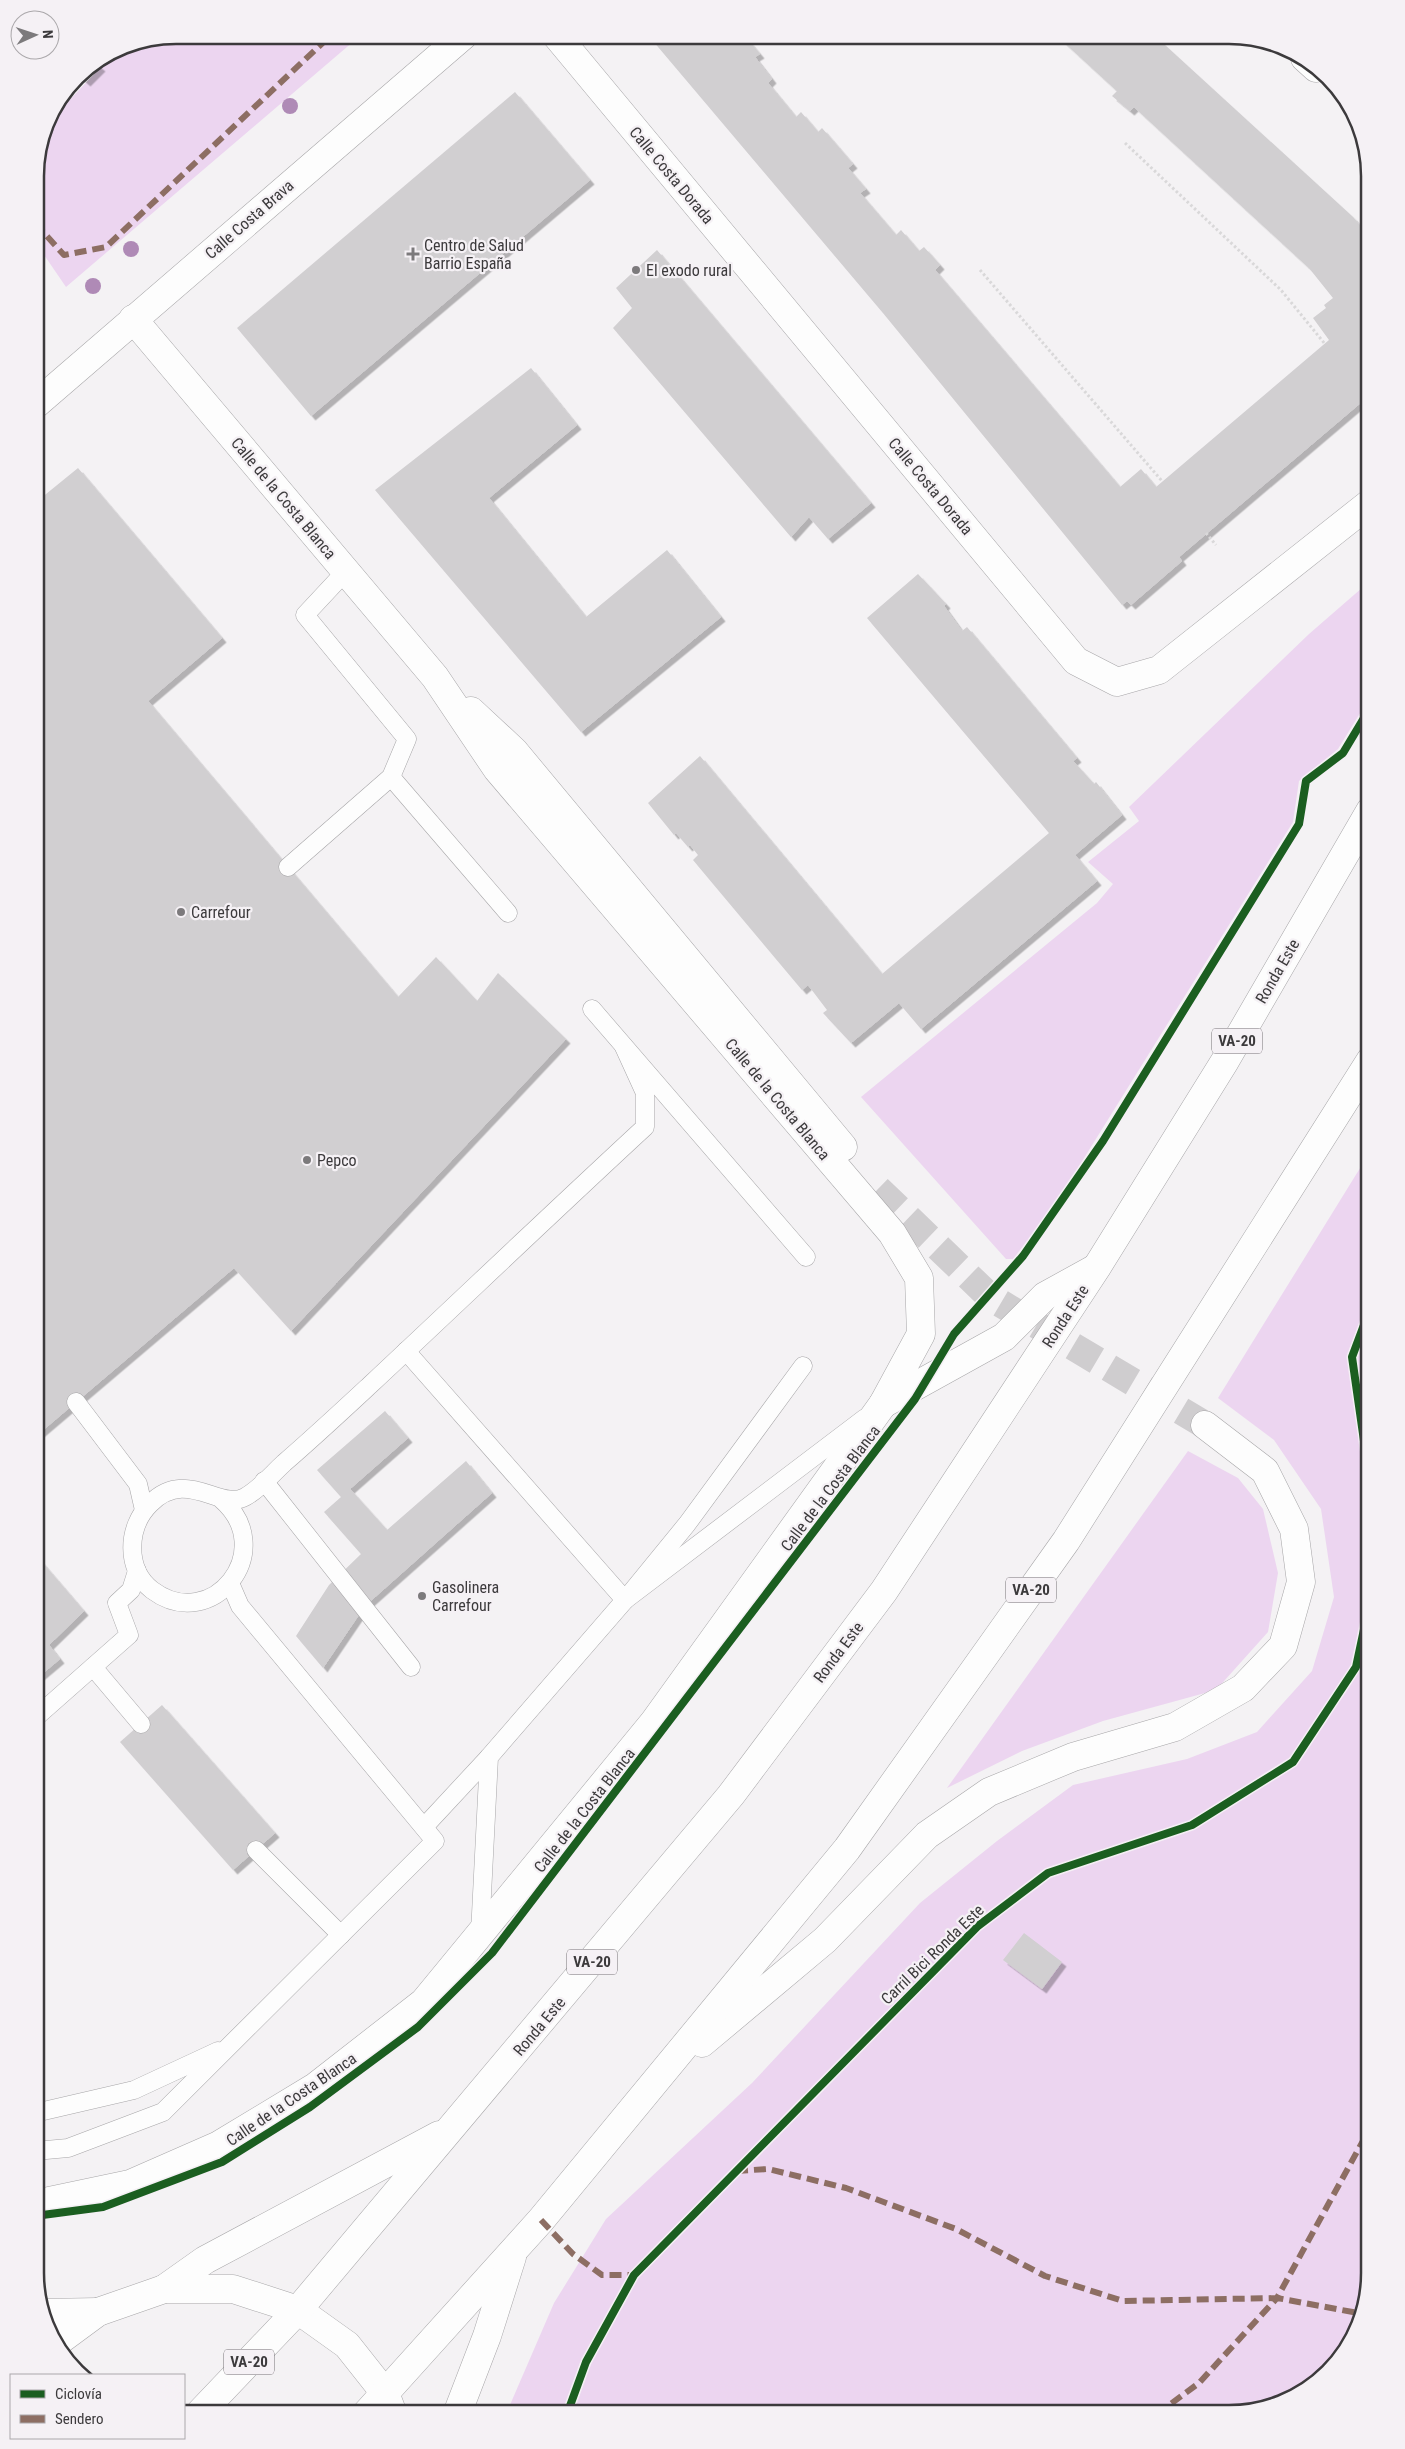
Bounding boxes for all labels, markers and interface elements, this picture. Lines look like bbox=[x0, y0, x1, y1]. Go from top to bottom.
north arrow bbox=[10, 10, 60, 60]
text: N bbox=[40, 30, 56, 39]
street label: Calle Costa Dorada bbox=[626, 123, 718, 228]
street label: Calle Costa Brava bbox=[201, 176, 297, 263]
place label: Centro de Salud Barrio España bbox=[424, 236, 524, 273]
marker: Centro de Salud Barrio España bbox=[406, 247, 420, 261]
place label: El exodo rural bbox=[646, 261, 732, 280]
marker: El exodo rural bbox=[630, 264, 642, 276]
street label: Calle de la Costa Blanca bbox=[227, 434, 340, 563]
street label: Calle Costa Dorada bbox=[885, 434, 977, 539]
place label: Carrefour bbox=[191, 903, 251, 922]
marker: Carrefour bbox=[175, 906, 187, 918]
street label: Ronda Este bbox=[1251, 936, 1303, 1007]
road number: VA-20 bbox=[1212, 1028, 1262, 1054]
street label: Calle de la Costa Blanca bbox=[721, 1035, 834, 1164]
place label: Pepco bbox=[317, 1151, 357, 1170]
marker: Pepco bbox=[301, 1154, 313, 1166]
street label: Ronda Este bbox=[1038, 1281, 1093, 1351]
street label: Calle de la Costa Blanca bbox=[777, 1422, 884, 1555]
place label: Gasolinera Carrefour bbox=[432, 1578, 499, 1615]
road number: VA-20 bbox=[1006, 1578, 1056, 1602]
marker: Gasolinera Carrefour bbox=[416, 1590, 428, 1602]
street label: Ronda Este bbox=[809, 1618, 867, 1686]
street label: Calle de la Costa Blanca bbox=[530, 1744, 639, 1876]
street label: Carril Bici Ronda Este bbox=[877, 1900, 988, 2008]
road number: VA-20 bbox=[567, 1950, 617, 1974]
street label: Ronda Este bbox=[509, 1993, 569, 2060]
street label: Calle de la Costa Blanca bbox=[223, 2049, 360, 2150]
road number: VA-20 bbox=[224, 2350, 274, 2374]
legend bbox=[10, 2374, 185, 2439]
text: Ciclovía bbox=[55, 2385, 102, 2403]
text: Sendero bbox=[55, 2410, 104, 2428]

